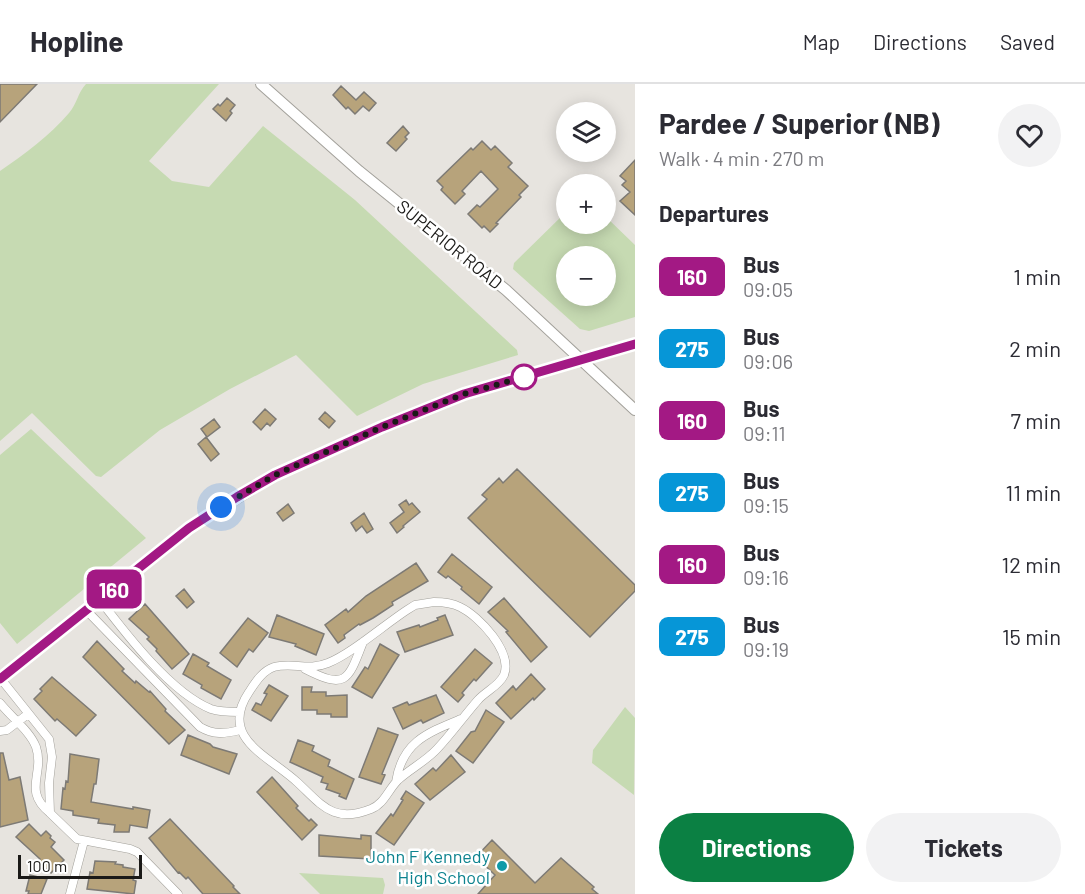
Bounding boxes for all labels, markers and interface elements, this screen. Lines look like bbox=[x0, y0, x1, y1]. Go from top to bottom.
text: Hopline bbox=[30, 24, 124, 58]
text: Map bbox=[803, 29, 840, 54]
text: Directions bbox=[873, 29, 967, 54]
text: Saved bbox=[1000, 29, 1055, 54]
map controls bbox=[556, 102, 616, 306]
button: layers bbox=[556, 102, 616, 162]
button: heart bbox=[998, 104, 1061, 167]
text: Pardee / Superior (NB) bbox=[659, 106, 940, 140]
text: Walk · 4 min · 270 m bbox=[659, 146, 824, 170]
button: + bbox=[556, 174, 616, 234]
street label: SUPERIOR ROAD bbox=[393, 195, 507, 293]
text: Departures bbox=[659, 200, 769, 226]
button: − bbox=[556, 246, 616, 306]
text: Bus bbox=[743, 251, 780, 277]
text: 1 min bbox=[1013, 263, 1061, 289]
text: 160 bbox=[677, 264, 707, 289]
text: 09:05 bbox=[743, 277, 793, 301]
text: Bus bbox=[743, 323, 780, 349]
text: 2 min bbox=[1009, 335, 1061, 361]
text: 275 bbox=[675, 336, 709, 361]
text: 09:06 bbox=[743, 349, 793, 373]
unlabelled marker bbox=[511, 364, 537, 390]
text: Bus bbox=[743, 395, 780, 421]
text: 7 min bbox=[1011, 407, 1061, 433]
text: 160 bbox=[677, 408, 707, 433]
text: 09:11 bbox=[743, 421, 786, 445]
text: Bus bbox=[743, 467, 780, 493]
text: 11 min bbox=[1005, 479, 1061, 505]
text: 275 bbox=[675, 480, 709, 505]
your location bbox=[206, 492, 236, 522]
text: 09:15 bbox=[743, 493, 789, 517]
text: Bus bbox=[743, 539, 780, 565]
text: 12 min bbox=[1001, 551, 1061, 577]
text: 160 bbox=[677, 552, 707, 577]
text: 09:16 bbox=[743, 565, 789, 589]
line badge: 160 bbox=[80, 570, 148, 608]
text: 160 bbox=[99, 577, 129, 602]
text: Bus bbox=[743, 611, 780, 637]
text: 15 min bbox=[1002, 623, 1061, 649]
text: 275 bbox=[675, 624, 709, 649]
text: 09:19 bbox=[743, 637, 789, 661]
button: Directions bbox=[659, 813, 854, 882]
button: Tickets bbox=[866, 813, 1061, 882]
place label: John F Kennedy High School bbox=[366, 845, 490, 888]
scale bar bbox=[18, 852, 142, 880]
text: 100 m bbox=[27, 856, 67, 875]
marker: John F Kennedy High School bbox=[495, 859, 509, 873]

